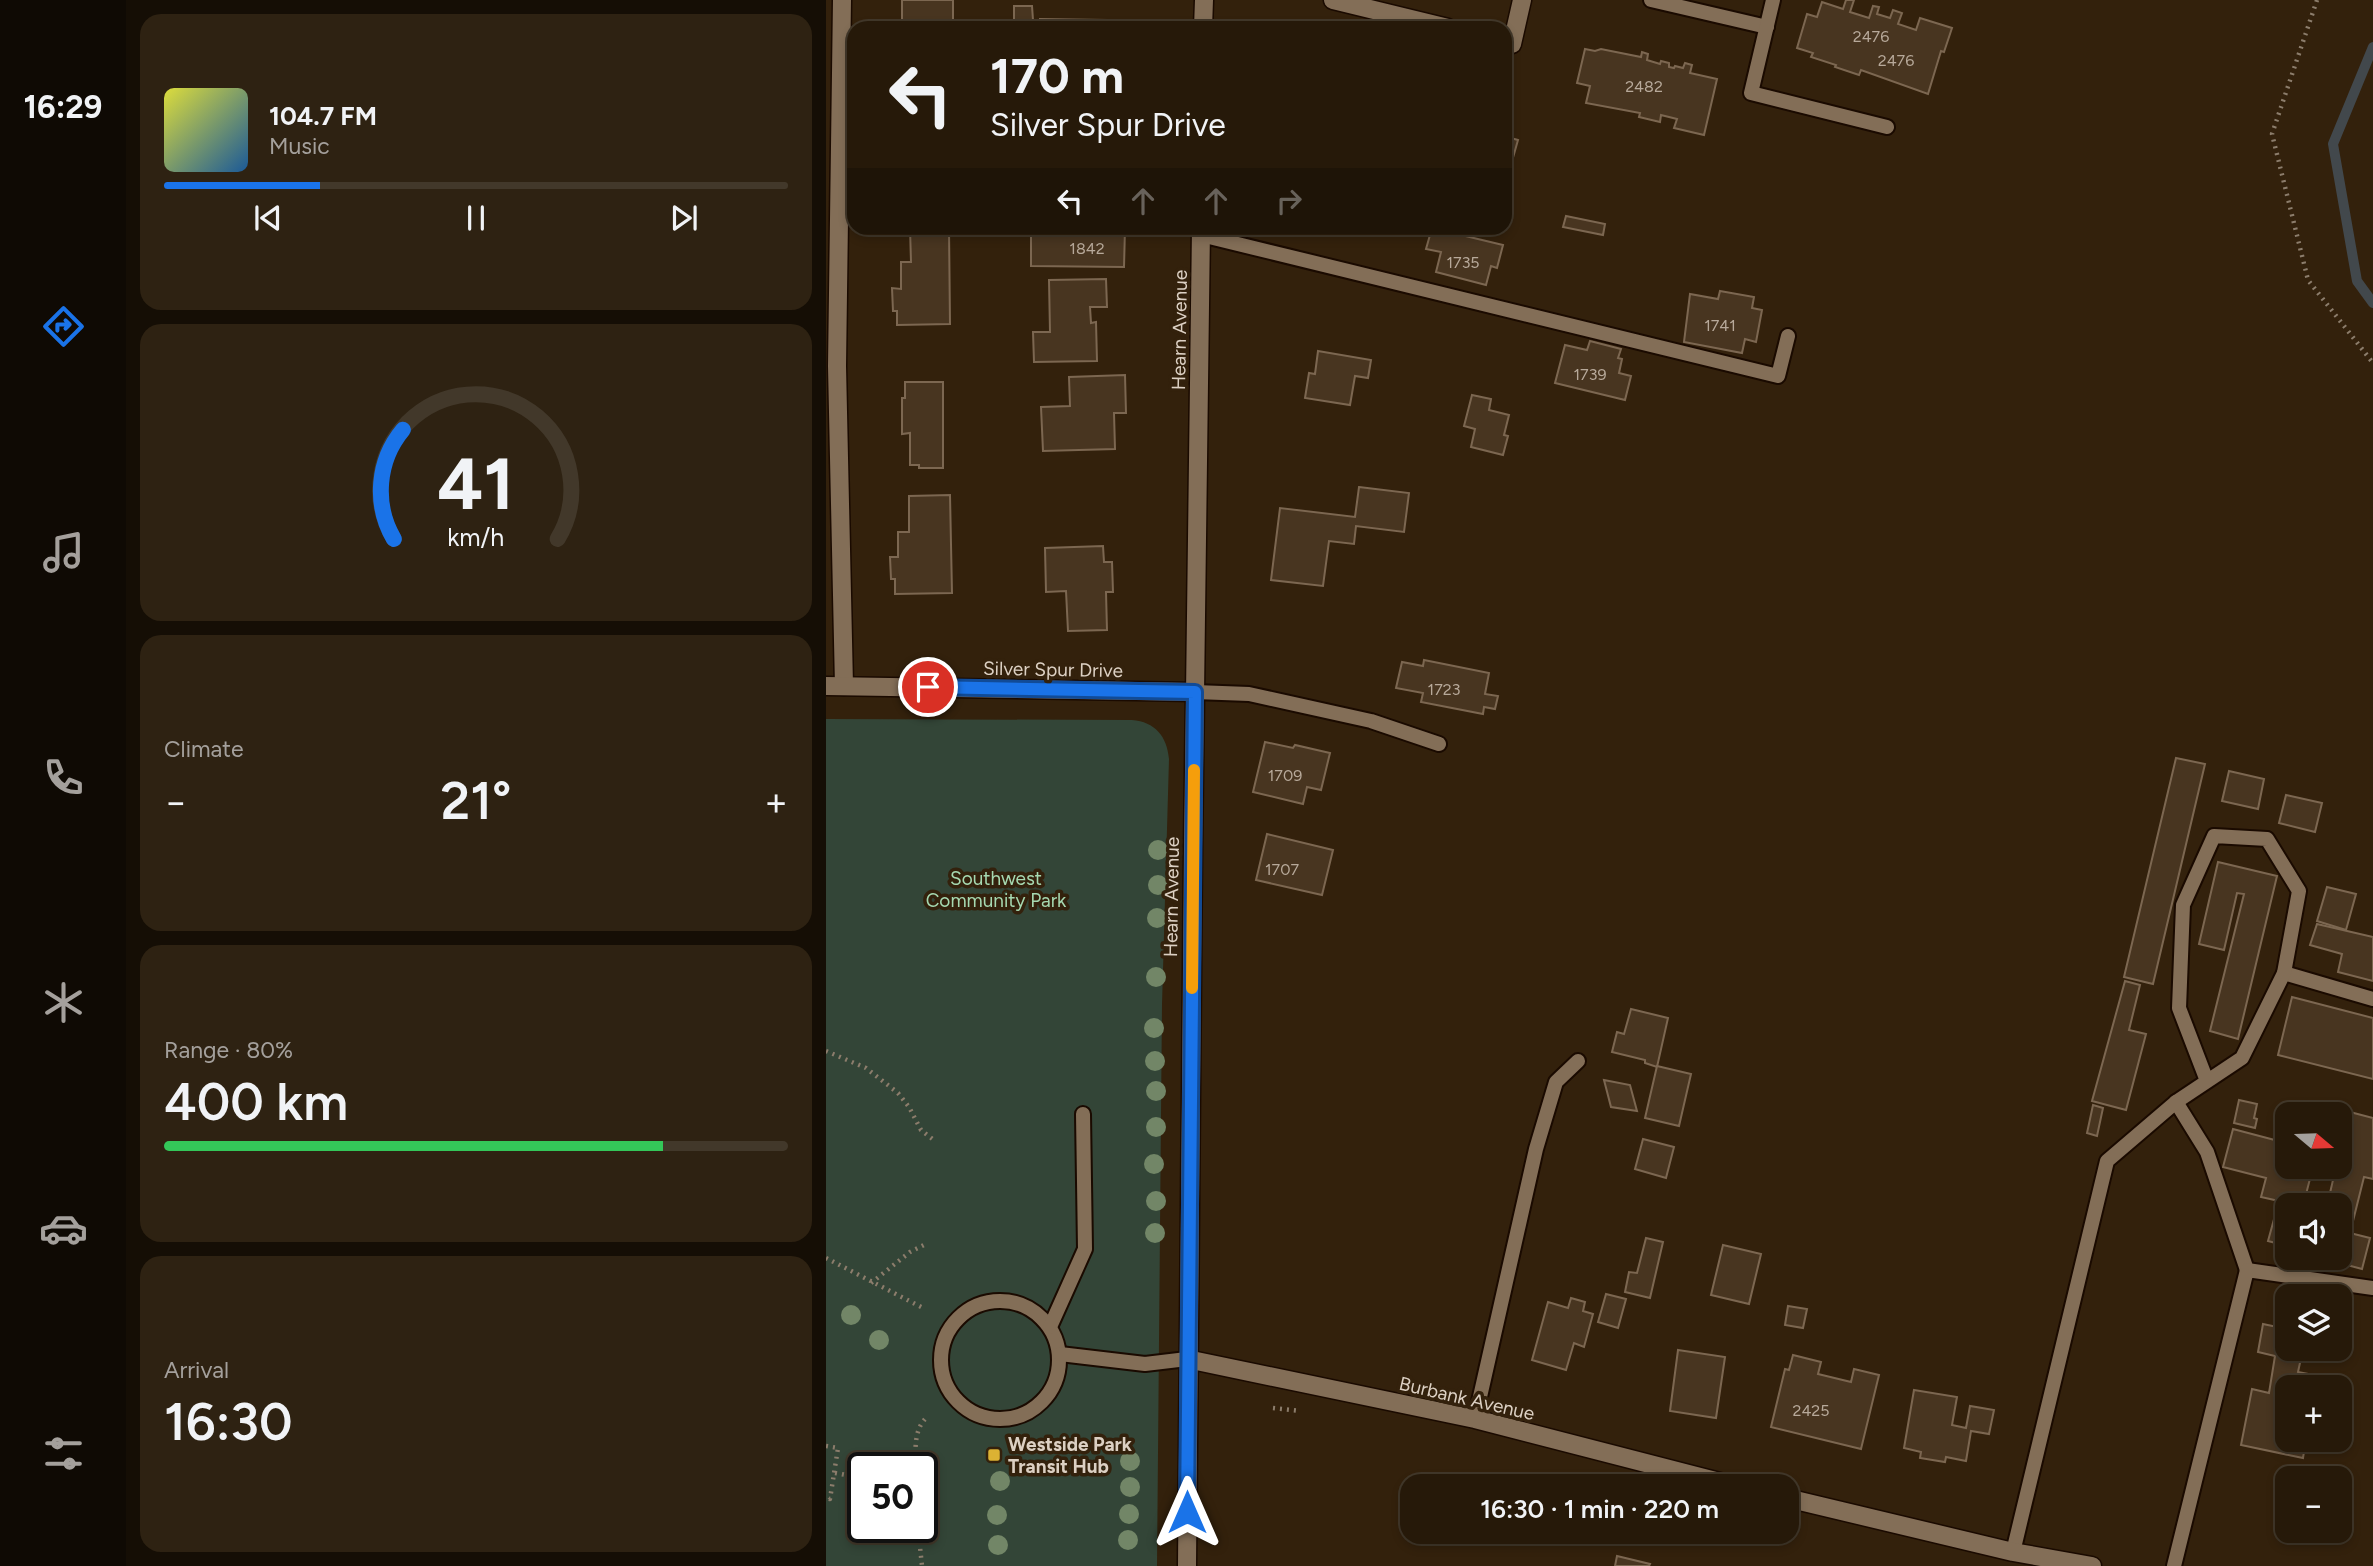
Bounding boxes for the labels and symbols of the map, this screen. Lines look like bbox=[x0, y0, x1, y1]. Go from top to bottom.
house number: 2476 bbox=[1853, 27, 1889, 46]
house number: 2476 bbox=[1878, 51, 1914, 70]
house number: 2482 bbox=[1625, 77, 1663, 96]
house number: 1842 bbox=[1069, 239, 1105, 258]
house number: 1735 bbox=[1446, 253, 1480, 272]
street label: Hearn Avenue bbox=[1167, 270, 1192, 390]
house number: 1741 bbox=[1704, 316, 1736, 335]
house number: 1739 bbox=[1574, 365, 1606, 384]
pin bbox=[898, 657, 958, 717]
street label: Silver Spur Drive bbox=[983, 657, 1123, 682]
house number: 1723 bbox=[1428, 680, 1460, 699]
house number: 1709 bbox=[1268, 766, 1302, 785]
street label: Hearn Avenue bbox=[1159, 837, 1184, 957]
house number: 1707 bbox=[1265, 860, 1299, 879]
park label: Southwest Community Park bbox=[926, 867, 1067, 912]
north arrow bbox=[2275, 1102, 2352, 1180]
street label: Burbank Avenue bbox=[1397, 1372, 1537, 1425]
house number: 2425 bbox=[1792, 1401, 1830, 1420]
place label: Westside Park Transit Hub bbox=[1008, 1433, 1133, 1478]
marker: Westside Park Transit Hub bbox=[986, 1447, 1002, 1463]
speed limit sign: 50 bbox=[847, 1452, 938, 1543]
position arrow bbox=[1150, 1475, 1224, 1549]

